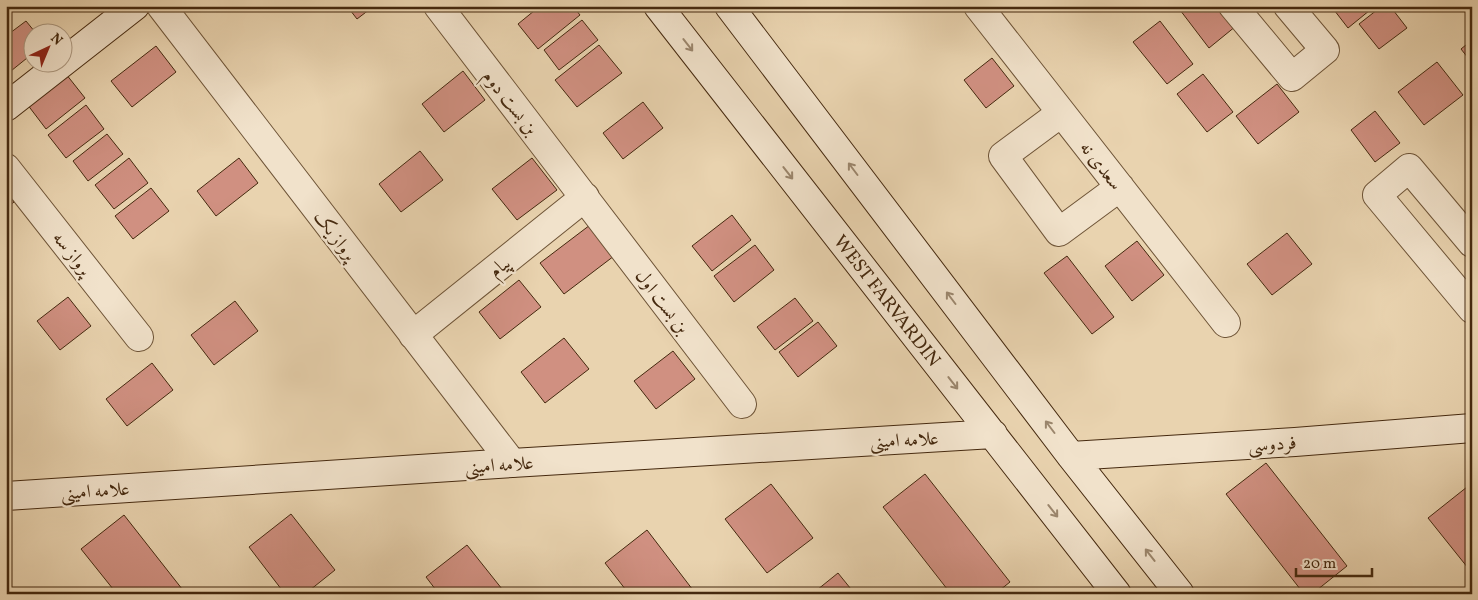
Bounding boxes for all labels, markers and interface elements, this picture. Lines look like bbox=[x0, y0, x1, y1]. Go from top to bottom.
north arrow bbox=[22, 22, 72, 72]
text: N bbox=[46, 29, 66, 50]
one-way arrow bbox=[682, 38, 693, 51]
street label: بن بست دوم bbox=[474, 65, 544, 143]
street label: سعدی نه bbox=[1073, 136, 1128, 196]
one-way arrow bbox=[847, 163, 858, 176]
one-way arrow bbox=[782, 166, 793, 179]
street label: پرواز یک bbox=[307, 206, 363, 268]
street label: پرواز سه bbox=[46, 226, 98, 283]
street label: WEST FARVARDIN bbox=[827, 230, 946, 373]
street label: پیام bbox=[484, 251, 518, 286]
street label: بن بست اول bbox=[628, 264, 695, 340]
one-way arrow bbox=[946, 292, 957, 305]
one-way arrow bbox=[948, 376, 958, 390]
one-way arrow bbox=[1044, 421, 1055, 434]
street label: علامه امینی bbox=[869, 426, 939, 456]
street label: فردوسی bbox=[1247, 430, 1297, 460]
street label: علامه امینی bbox=[464, 451, 534, 481]
street label: علامه امینی bbox=[60, 477, 130, 507]
one-way arrow bbox=[1048, 504, 1058, 518]
scale bar bbox=[1296, 545, 1372, 577]
one-way arrow bbox=[1144, 549, 1155, 562]
text: 20 m bbox=[1303, 554, 1336, 575]

